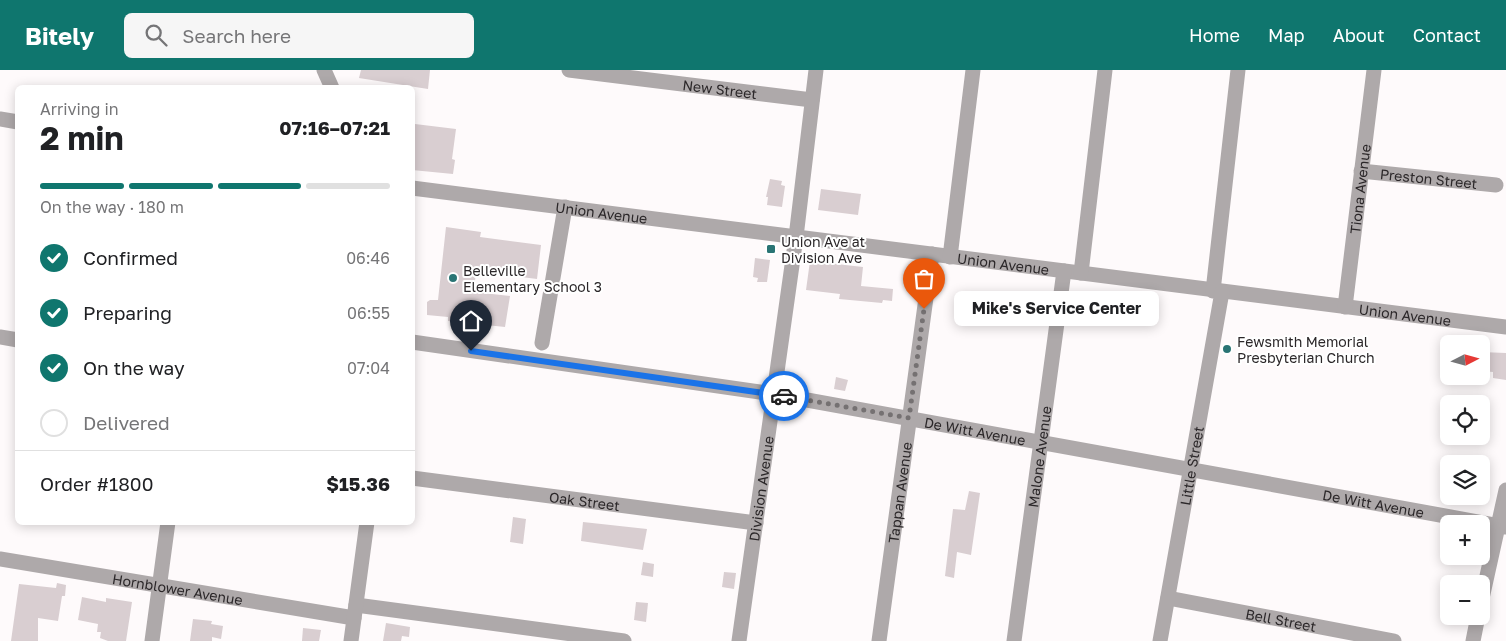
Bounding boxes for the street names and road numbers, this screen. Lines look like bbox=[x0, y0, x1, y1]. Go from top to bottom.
street label: New Street bbox=[682, 76, 758, 102]
street label: Tiona Avenue bbox=[1346, 143, 1373, 235]
street label: Preston Street bbox=[1379, 165, 1478, 192]
street label: Union Avenue bbox=[554, 198, 648, 226]
street label: Union Avenue bbox=[956, 249, 1050, 277]
street label: Union Avenue bbox=[1358, 300, 1452, 328]
street label: Malone Avenue bbox=[1024, 405, 1054, 509]
street label: De Witt Avenue bbox=[923, 413, 1027, 448]
street label: Little Street bbox=[1176, 425, 1207, 507]
street label: Division Avenue bbox=[745, 435, 776, 542]
street label: Tappan Avenue bbox=[884, 441, 915, 544]
street label: De Witt Avenue bbox=[1321, 485, 1426, 520]
street label: Oak Street bbox=[548, 488, 621, 514]
street label: Hornblower Avenue bbox=[111, 569, 244, 608]
street label: Bell Street bbox=[1244, 604, 1318, 635]

